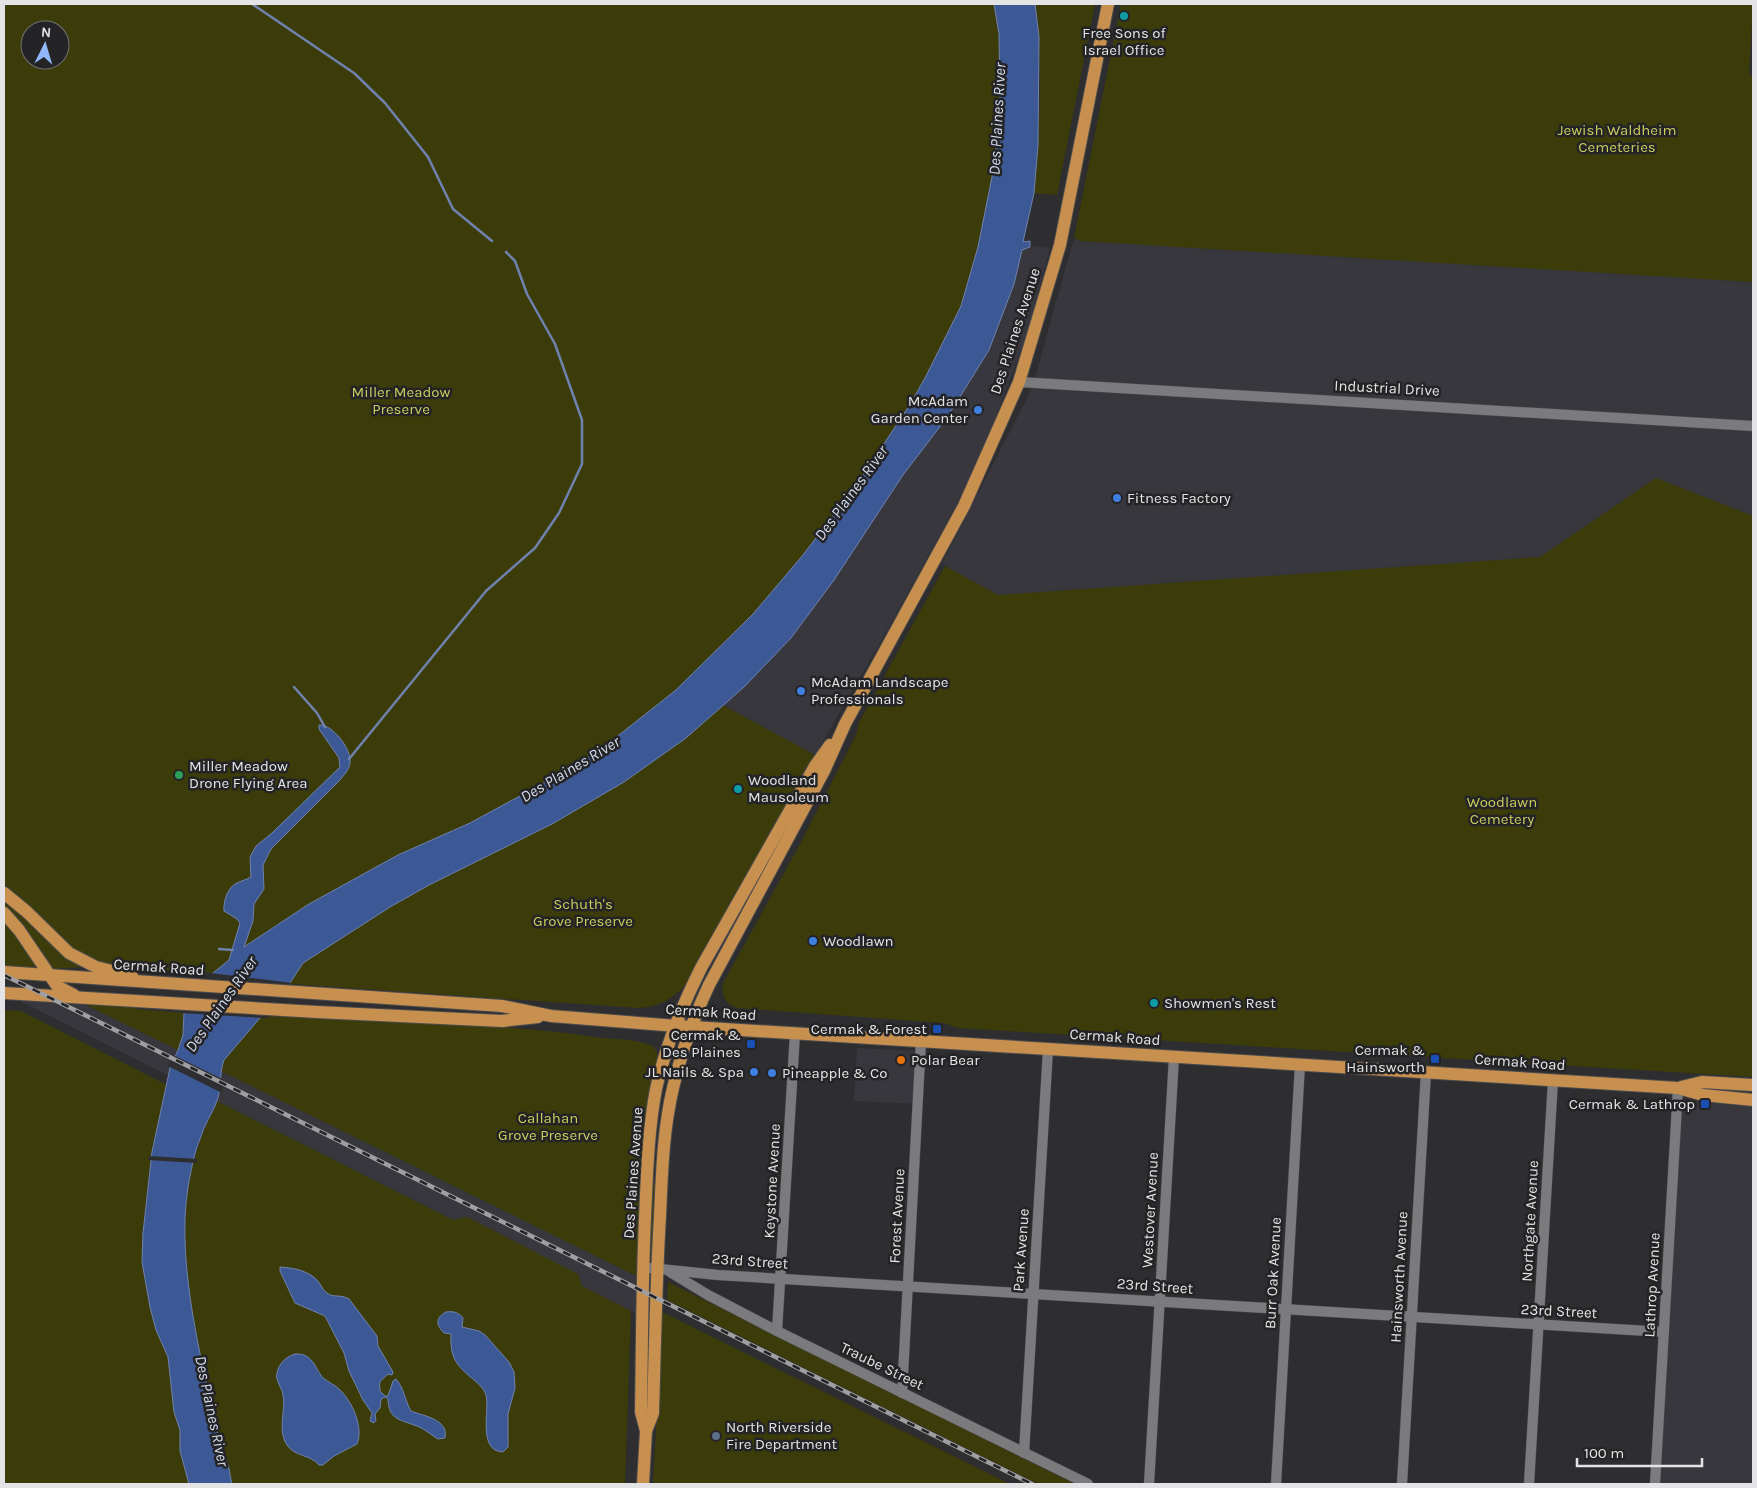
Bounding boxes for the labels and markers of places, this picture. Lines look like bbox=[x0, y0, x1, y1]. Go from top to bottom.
marker: Free Sons of Israel Office bbox=[1118, 10, 1130, 22]
place label: Free Sons of Israel Office bbox=[1082, 24, 1167, 59]
place label: McAdam Garden Center bbox=[871, 392, 969, 427]
marker: McAdam Garden Center bbox=[972, 404, 984, 416]
place label: Fitness Factory bbox=[1127, 489, 1231, 507]
marker: Fitness Factory bbox=[1111, 492, 1123, 504]
place label: McAdam Landscape Professionals bbox=[811, 673, 948, 708]
marker: McAdam Landscape Professionals bbox=[795, 685, 807, 697]
place label: Miller Meadow Drone Flying Area bbox=[189, 757, 307, 792]
marker: Miller Meadow Drone Flying Area bbox=[173, 769, 185, 781]
place label: Woodland Mausoleum bbox=[748, 771, 829, 806]
marker: Woodland Mausoleum bbox=[732, 783, 744, 795]
place label: Woodlawn bbox=[823, 932, 894, 950]
marker: Woodlawn bbox=[807, 935, 819, 947]
place label: Showmen's Rest bbox=[1164, 994, 1276, 1012]
marker: Showmen's Rest bbox=[1148, 997, 1160, 1009]
place label: Cermak & Forest bbox=[811, 1020, 927, 1038]
marker: Cermak & Forest bbox=[931, 1023, 943, 1035]
place label: Cermak & Des Plaines bbox=[662, 1026, 741, 1061]
marker: Cermak & Des Plaines bbox=[745, 1038, 757, 1050]
place label: Cermak & Hainsworth bbox=[1346, 1041, 1425, 1076]
place label: Polar Bear bbox=[911, 1051, 980, 1069]
marker: Cermak & Hainsworth bbox=[1429, 1053, 1441, 1065]
marker: Polar Bear bbox=[895, 1054, 907, 1066]
place label: JL Nails & Spa bbox=[645, 1063, 744, 1081]
place label: Pineapple & Co bbox=[782, 1064, 887, 1082]
marker: JL Nails & Spa bbox=[748, 1066, 760, 1078]
marker: Pineapple & Co bbox=[766, 1067, 778, 1079]
place label: Cermak & Lathrop bbox=[1569, 1095, 1695, 1113]
marker: Cermak & Lathrop bbox=[1699, 1098, 1711, 1110]
place label: North Riverside Fire Department bbox=[726, 1418, 837, 1453]
marker: North Riverside Fire Department bbox=[710, 1430, 722, 1442]

